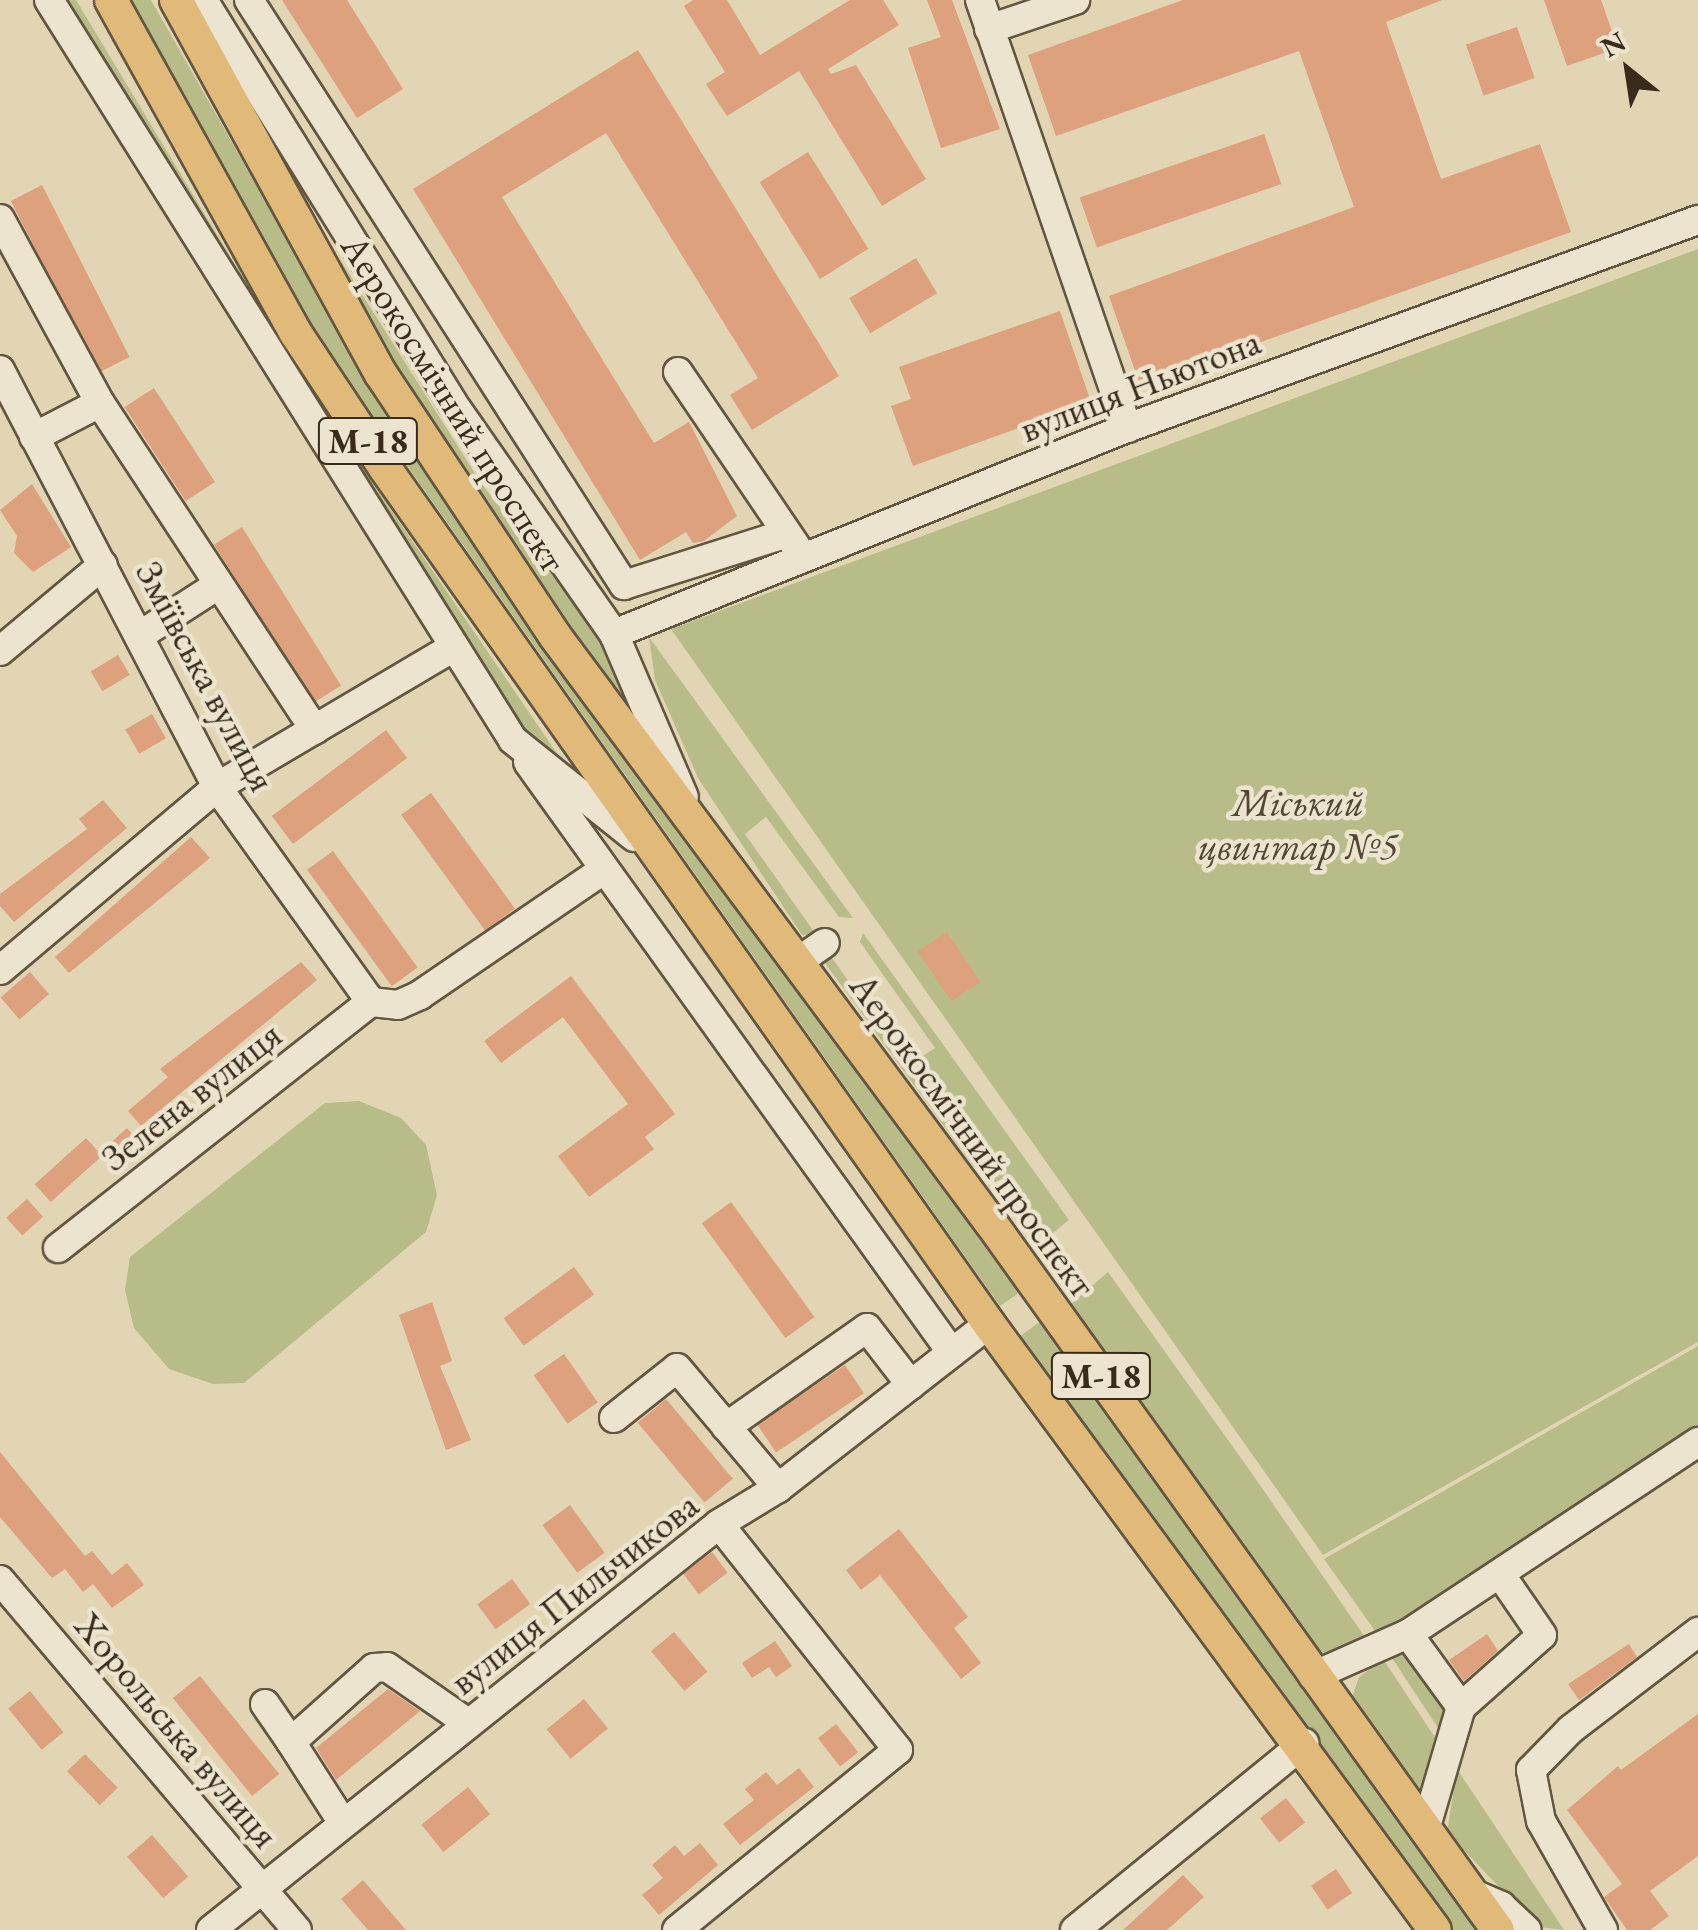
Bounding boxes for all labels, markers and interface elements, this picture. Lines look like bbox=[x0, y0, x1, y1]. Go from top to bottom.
north arrow bbox=[1578, 20, 1678, 120]
text: N bbox=[1594, 23, 1632, 65]
street label: Аерокосмічний проспект bbox=[332, 226, 576, 580]
street label: вулиця Ньютона bbox=[1013, 318, 1267, 452]
road number: М-18 bbox=[316, 411, 420, 471]
street label: Зміївська вулиця bbox=[126, 553, 286, 799]
park label: Міський цвинтар №5 bbox=[1198, 779, 1398, 868]
street label: Аерокосмічний проспект bbox=[840, 964, 1106, 1306]
street label: Зелена вулиця bbox=[92, 1012, 290, 1180]
road number: М-18 bbox=[1048, 1346, 1154, 1406]
street label: вулиця Пильчикова bbox=[441, 1482, 707, 1704]
street label: Хорольська вулиця bbox=[65, 1603, 289, 1857]

